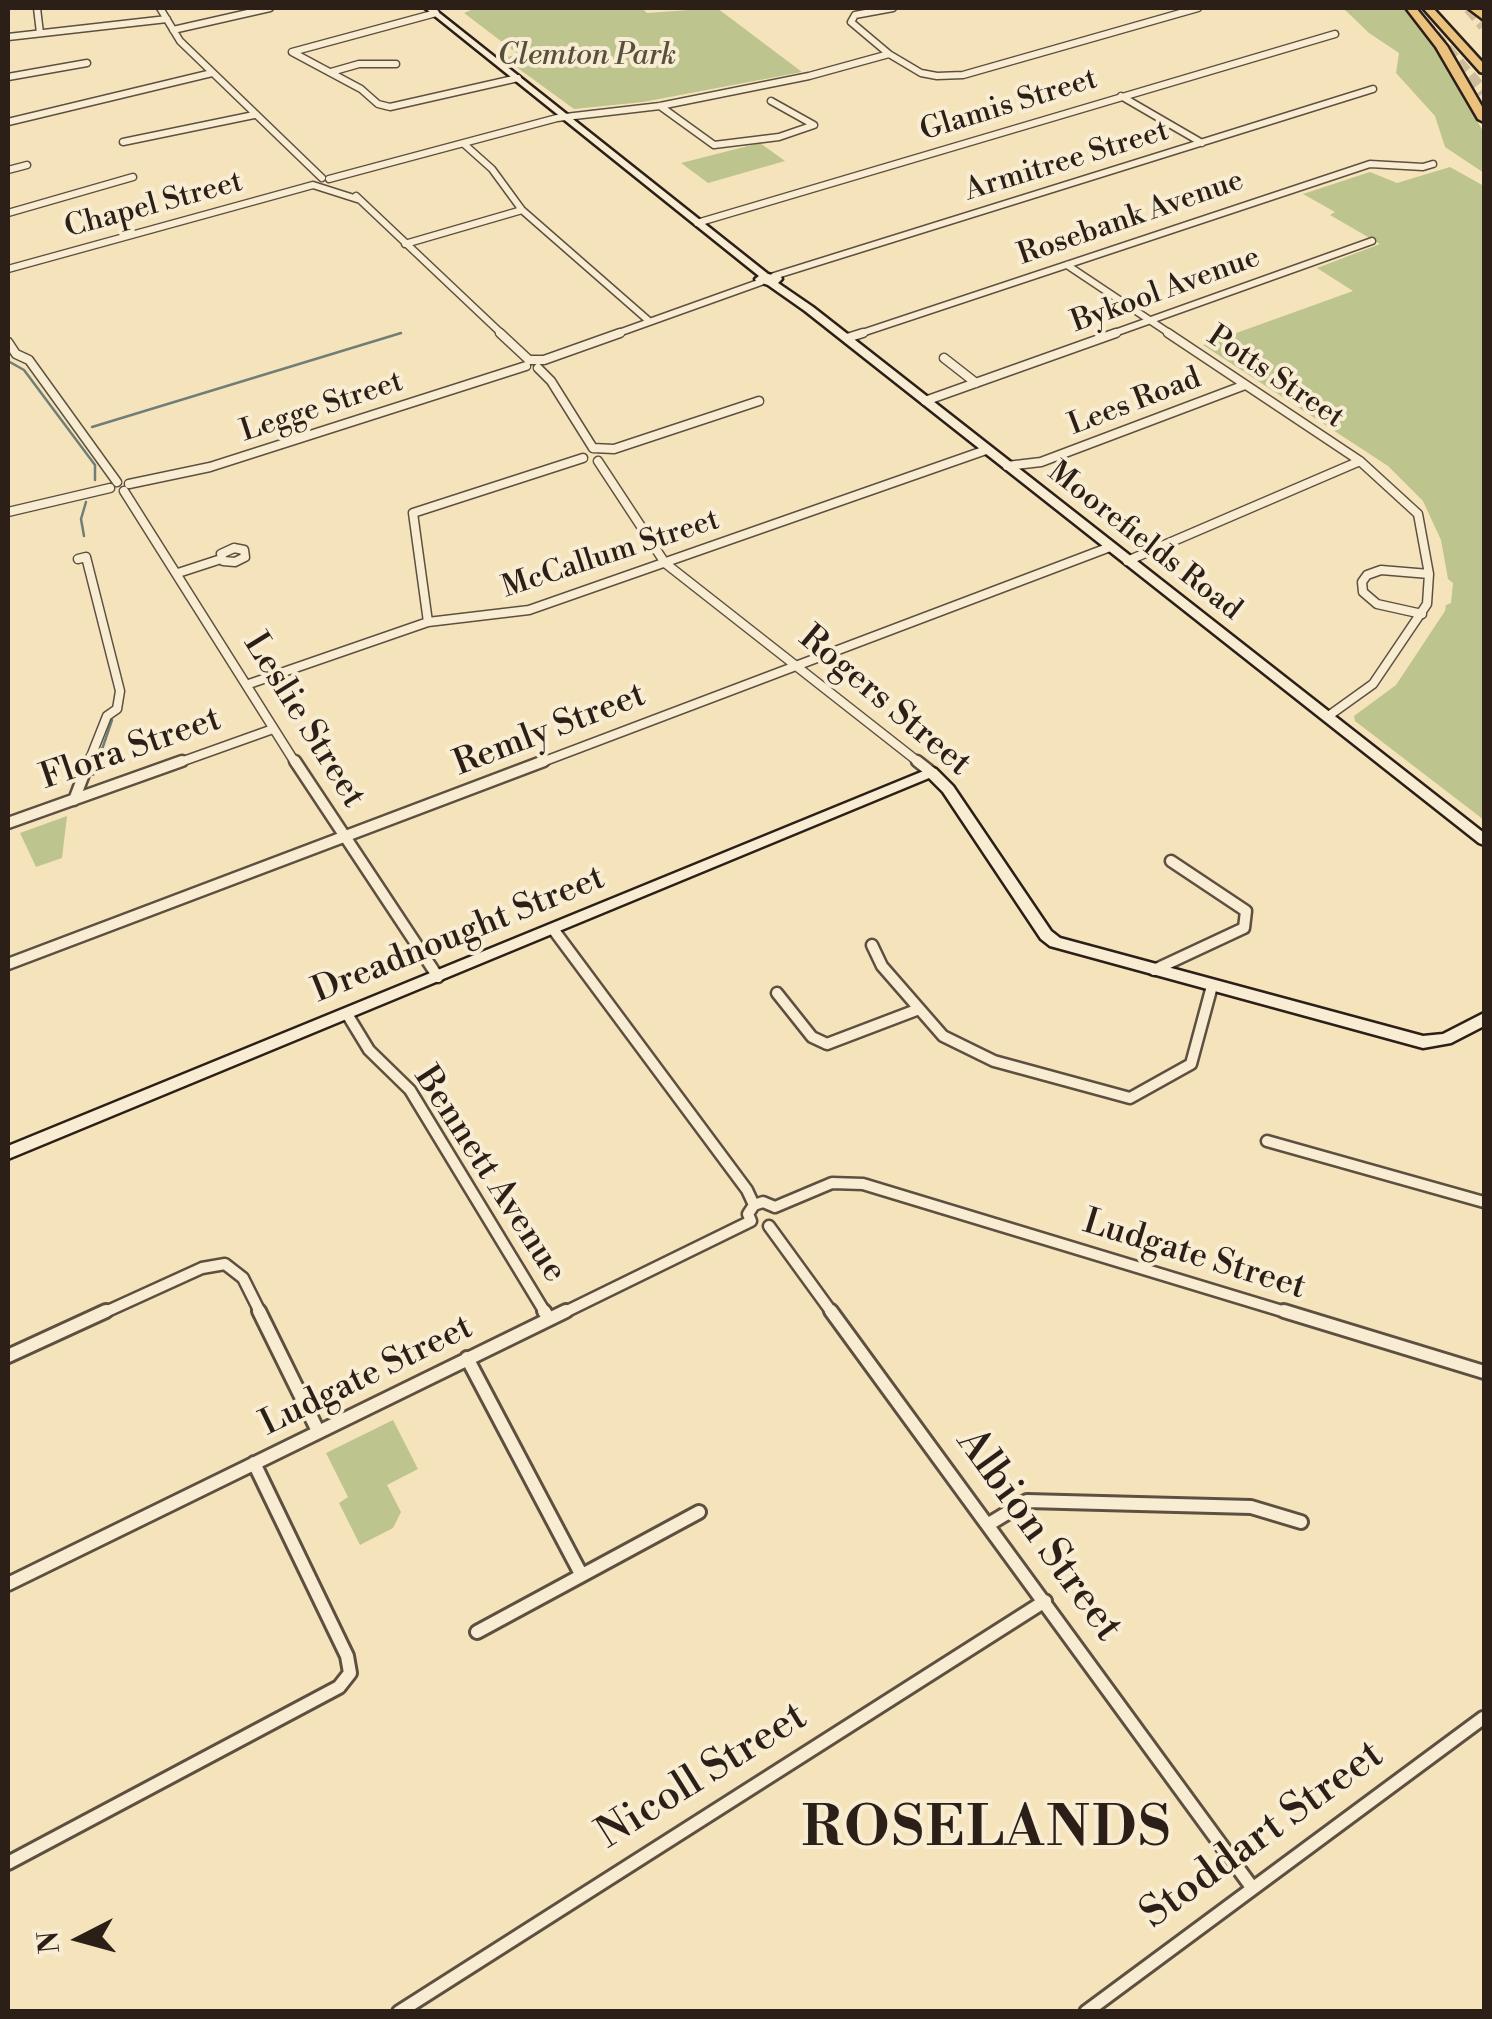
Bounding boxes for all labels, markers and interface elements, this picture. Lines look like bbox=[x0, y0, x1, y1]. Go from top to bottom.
park label: Clemton Park bbox=[498, 39, 676, 75]
street label: Glamis Street bbox=[916, 62, 1102, 150]
street label: Armitree Street bbox=[961, 114, 1173, 210]
street label: Rosebank Avenue bbox=[1013, 163, 1249, 275]
street label: Chapel Street bbox=[61, 165, 247, 247]
street label: Bykool Avenue bbox=[1067, 240, 1265, 342]
street label: Potts Street bbox=[1200, 319, 1350, 437]
street label: Lees Road bbox=[1064, 361, 1206, 445]
street label: Legge Street bbox=[236, 365, 408, 451]
street label: Moorefields Road bbox=[1040, 455, 1248, 629]
street label: McCallum Street bbox=[498, 503, 724, 607]
street label: Rogers Street bbox=[789, 618, 979, 786]
street label: Leslie Street bbox=[233, 626, 373, 816]
street label: Remly Street bbox=[448, 675, 652, 787]
street label: Flora Street bbox=[35, 700, 227, 800]
street label: Dreadnought Street bbox=[307, 858, 611, 1014]
street label: Bennett Avenue bbox=[404, 1059, 574, 1291]
street label: Ludgate Street bbox=[1077, 1202, 1311, 1310]
street label: Ludgate Street bbox=[254, 1308, 480, 1446]
street label: Albion Street bbox=[944, 1420, 1132, 1652]
street label: Nicoll Street bbox=[589, 1693, 817, 1861]
street label: Stoddart Street bbox=[1132, 1731, 1394, 1941]
district label: ROSELANDS bbox=[802, 1799, 1172, 1865]
north arrow bbox=[30, 1889, 130, 1989]
text: N bbox=[31, 1929, 68, 1955]

